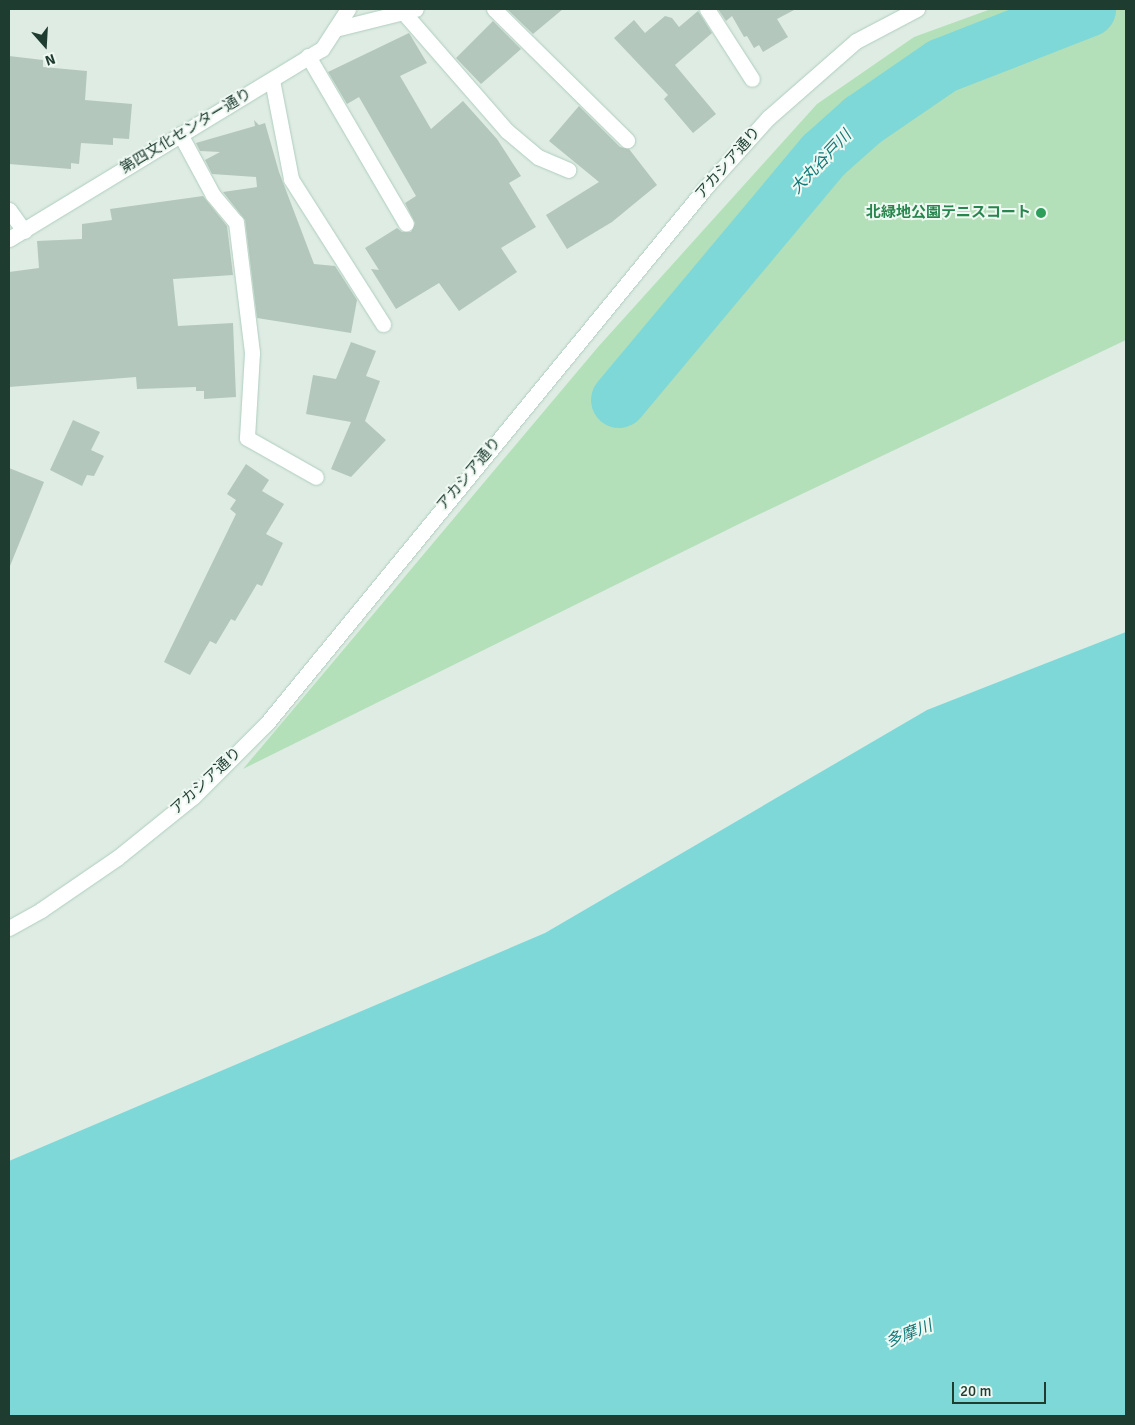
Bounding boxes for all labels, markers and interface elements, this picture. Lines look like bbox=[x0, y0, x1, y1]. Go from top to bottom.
north arrow bbox=[20, 20, 70, 70]
text: N bbox=[43, 50, 57, 69]
street label: 第四文化センター通り bbox=[117, 85, 255, 177]
street label: アカシア通り bbox=[692, 123, 764, 203]
water label: 大丸谷戸川 bbox=[787, 126, 855, 198]
place label: 北緑地公園テニスコート bbox=[866, 204, 1031, 222]
marker: 北緑地公園テニスコート bbox=[1035, 207, 1047, 219]
street label: アカシア通り bbox=[433, 434, 505, 514]
street label: アカシア通り bbox=[167, 744, 245, 818]
water label: 多摩川 bbox=[883, 1316, 935, 1352]
scale bar bbox=[955, 1372, 1049, 1404]
text: 20 m bbox=[960, 1382, 991, 1400]

